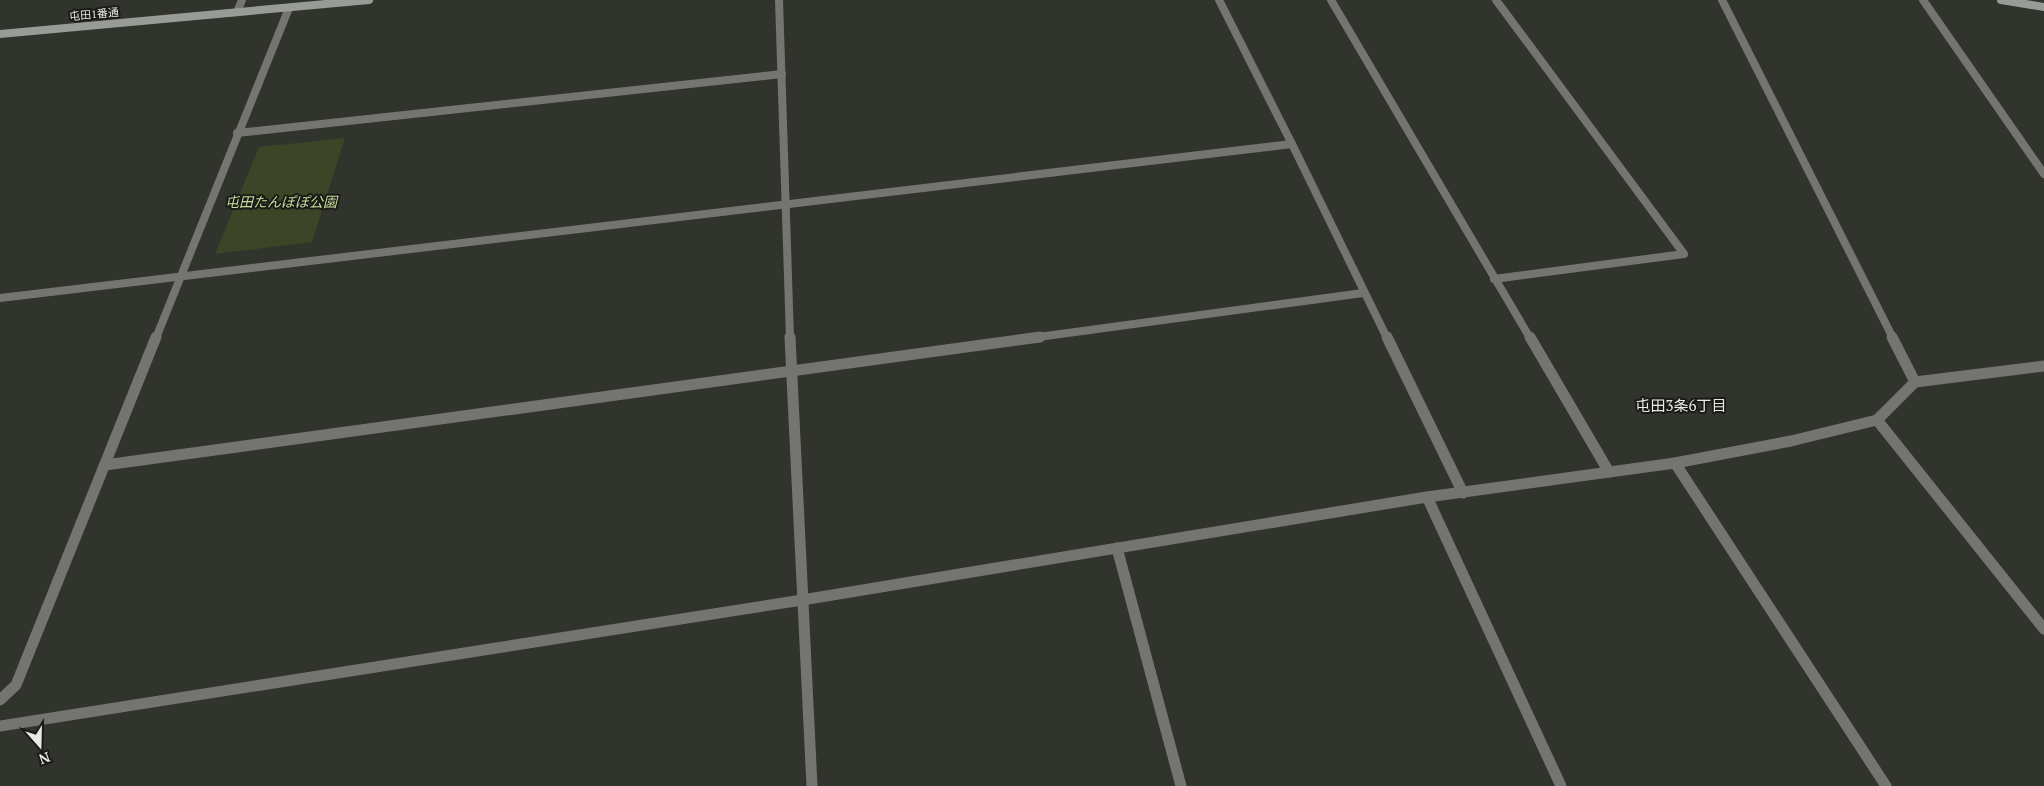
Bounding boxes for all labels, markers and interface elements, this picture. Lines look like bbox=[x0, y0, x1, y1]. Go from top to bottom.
street label: 屯田1番通 bbox=[69, 5, 119, 23]
park label: 屯田たんぽぽ公園 bbox=[225, 192, 339, 211]
district label: 屯田3条6丁目 bbox=[1636, 395, 1727, 415]
north arrow bbox=[15, 721, 65, 771]
text: N bbox=[36, 748, 53, 770]

